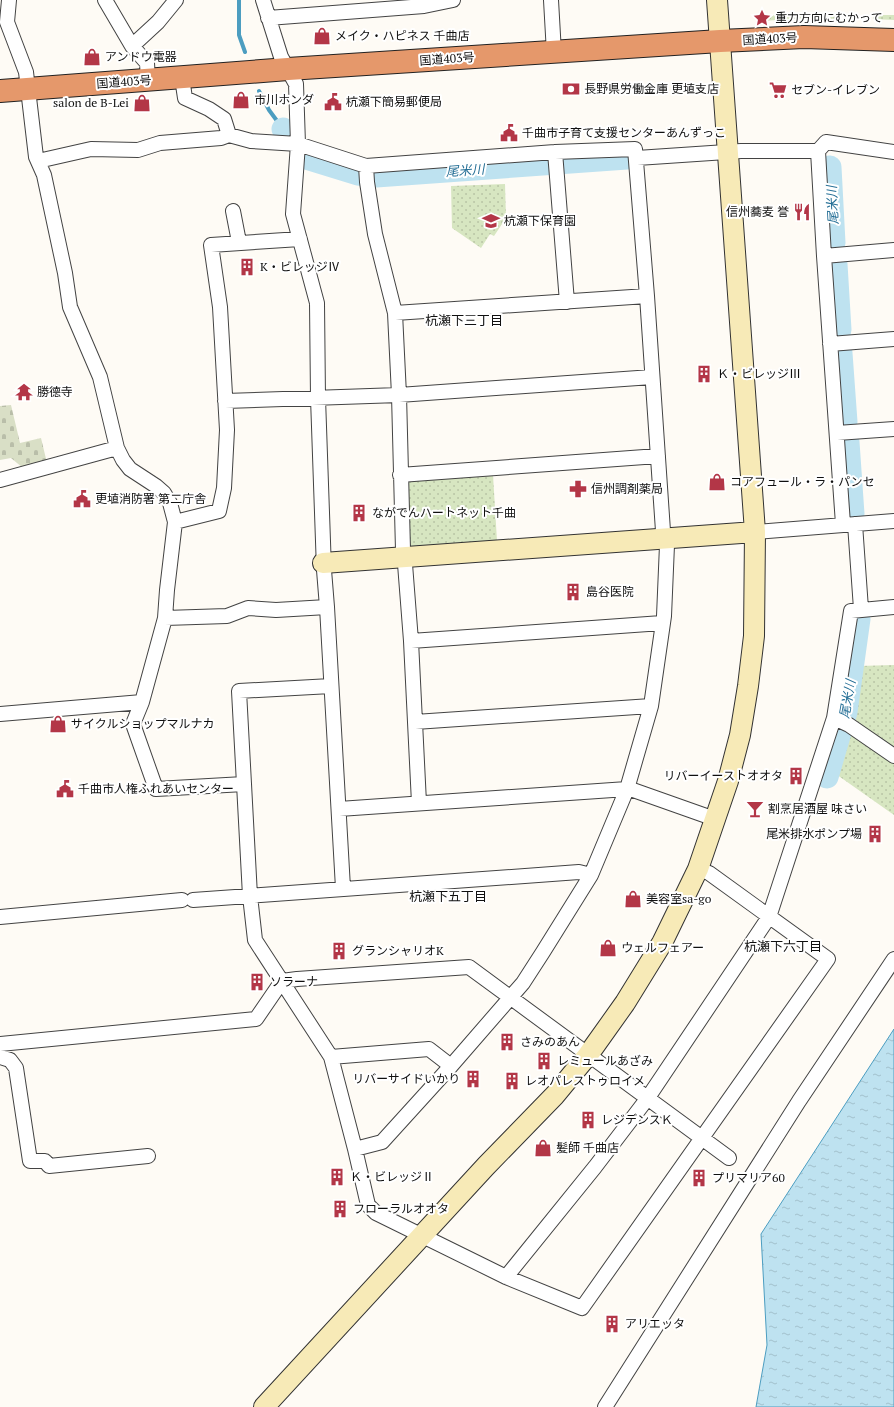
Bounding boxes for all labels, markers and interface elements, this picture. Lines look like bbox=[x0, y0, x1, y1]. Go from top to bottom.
place icon: 重力方向にむかって bbox=[752, 8, 772, 28]
place label: 重力方向にむかって bbox=[775, 10, 882, 25]
shop icon: メイク・ハピネス 千曲店 bbox=[312, 26, 332, 46]
place label: メイク・ハピネス 千曲店 bbox=[335, 28, 469, 43]
street label: 国道403号 bbox=[742, 30, 798, 47]
shop icon: アンドウ電器 bbox=[82, 47, 102, 67]
place label: アンドウ電器 bbox=[105, 49, 177, 64]
street label: 国道403号 bbox=[419, 49, 475, 68]
street label: 国道403号 bbox=[96, 72, 152, 91]
bank icon: 長野県労働金庫 更埴支店 bbox=[561, 79, 581, 99]
supermarket icon: セブン-イレブン bbox=[768, 80, 788, 100]
place label: 長野県労働金庫 更埴支店 bbox=[584, 81, 719, 96]
place label: セブン-イレブン bbox=[791, 82, 880, 97]
shop icon: 市川ホンダ bbox=[231, 90, 251, 110]
place label: 市川ホンダ bbox=[254, 92, 314, 107]
public building icon: 杭瀬下簡易郵便局 bbox=[323, 92, 343, 112]
shop icon: salon de B-Lei bbox=[132, 93, 152, 113]
place label: 杭瀬下簡易郵便局 bbox=[346, 94, 442, 109]
place label: salon de B-Lei bbox=[53, 95, 129, 110]
public building icon: 千曲市子育て支援センターあんずっこ bbox=[499, 123, 519, 143]
place label: 千曲市子育て支援センターあんずっこ bbox=[522, 125, 726, 140]
water label: 尾米川 bbox=[445, 160, 487, 180]
water label: 尾米川 bbox=[822, 183, 842, 225]
restaurant icon: 信州蕎麦 誉 bbox=[792, 202, 812, 222]
place label: 信州蕎麦 誉 bbox=[726, 204, 789, 219]
school or university icon: 杭瀬下保育園 bbox=[481, 211, 501, 231]
place label: 杭瀬下保育園 bbox=[504, 213, 576, 228]
building icon: K・ビレッジⅣ bbox=[237, 257, 257, 277]
place label: K・ビレッジⅣ bbox=[260, 259, 340, 274]
district label: 杭瀬下三丁目 bbox=[425, 311, 503, 329]
building icon: Ｋ・ビレッジⅢ bbox=[694, 364, 714, 384]
place label: Ｋ・ビレッジⅢ bbox=[717, 366, 801, 381]
temple icon: 勝德寺 bbox=[14, 382, 34, 402]
place label: 勝德寺 bbox=[37, 384, 73, 399]
shop icon: コアフュール・ラ・パンセ bbox=[707, 472, 727, 492]
place label: コアフュール・ラ・パンセ bbox=[730, 474, 875, 489]
pharmacy icon: 信州調剤薬局 bbox=[568, 479, 588, 499]
place label: 信州調剤薬局 bbox=[591, 481, 663, 496]
public building icon: 更埴消防署 第二庁舎 bbox=[72, 489, 92, 509]
place label: 更埴消防署 第二庁舎 bbox=[95, 491, 206, 506]
building icon: ながでんハートネット千曲 bbox=[349, 503, 369, 523]
place label: ながでんハートネット千曲 bbox=[372, 505, 516, 520]
building icon: 島谷医院 bbox=[563, 582, 583, 602]
place label: 島谷医院 bbox=[586, 584, 634, 599]
water label: 尾米川 bbox=[835, 676, 860, 720]
shop icon: サイクルショップマルナカ bbox=[48, 714, 68, 734]
place label: サイクルショップマルナカ bbox=[71, 716, 214, 731]
building icon: リバーイーストオオタ bbox=[786, 766, 806, 786]
place label: リバーイーストオオタ bbox=[664, 768, 783, 783]
public building icon: 千曲市人権ふれあいセンター bbox=[55, 779, 75, 799]
place label: 千曲市人権ふれあいセンター bbox=[78, 781, 234, 796]
bar icon: 割烹居酒屋 味さい bbox=[745, 799, 765, 819]
place label: 割烹居酒屋 味さい bbox=[768, 801, 867, 816]
building icon: 尾米排水ポンプ場 bbox=[865, 824, 885, 844]
place label: 尾米排水ポンプ場 bbox=[766, 826, 862, 841]
district label: 杭瀬下五丁目 bbox=[409, 887, 487, 905]
shop icon: 美容室sa-go bbox=[623, 889, 643, 909]
place label: 美容室sa-go bbox=[646, 891, 712, 906]
district label: 杭瀬下六丁目 bbox=[744, 937, 822, 955]
shop icon: ウェルフェアー bbox=[598, 938, 618, 958]
place label: ウェルフェアー bbox=[621, 940, 704, 955]
building icon: グランシャリオK bbox=[329, 941, 349, 961]
place label: グランシャリオK bbox=[352, 943, 444, 958]
building icon: ソラーナ bbox=[247, 972, 267, 992]
place label: ソラーナ bbox=[270, 974, 318, 989]
building icon: さみのあん bbox=[497, 1032, 517, 1052]
place label: さみのあん bbox=[520, 1034, 580, 1049]
building icon: レミュールあざみ bbox=[534, 1051, 554, 1071]
place label: レミュールあざみ bbox=[557, 1053, 653, 1068]
building icon: リバーサイドいかり bbox=[463, 1069, 483, 1089]
place label: リバーサイドいかり bbox=[352, 1071, 460, 1086]
building icon: レオパレストゥロイメ bbox=[502, 1071, 522, 1091]
place label: レオパレストゥロイメ bbox=[525, 1073, 645, 1088]
building icon: レジデンスＫ bbox=[578, 1110, 598, 1130]
place label: レジデンスＫ bbox=[601, 1112, 673, 1127]
shop icon: 髪師 千曲店 bbox=[533, 1138, 553, 1158]
place label: 髪師 千曲店 bbox=[556, 1140, 619, 1155]
building icon: Ｋ・ビレッジⅡ bbox=[327, 1167, 347, 1187]
building icon: プリマリア60 bbox=[689, 1168, 709, 1188]
place label: Ｋ・ビレッジⅡ bbox=[350, 1169, 434, 1184]
place label: プリマリア60 bbox=[712, 1170, 785, 1185]
building icon: フローラルオオタ bbox=[330, 1199, 350, 1219]
place label: フローラルオオタ bbox=[353, 1201, 449, 1216]
building icon: アリエッタ bbox=[602, 1314, 622, 1334]
place label: アリエッタ bbox=[625, 1316, 685, 1331]

